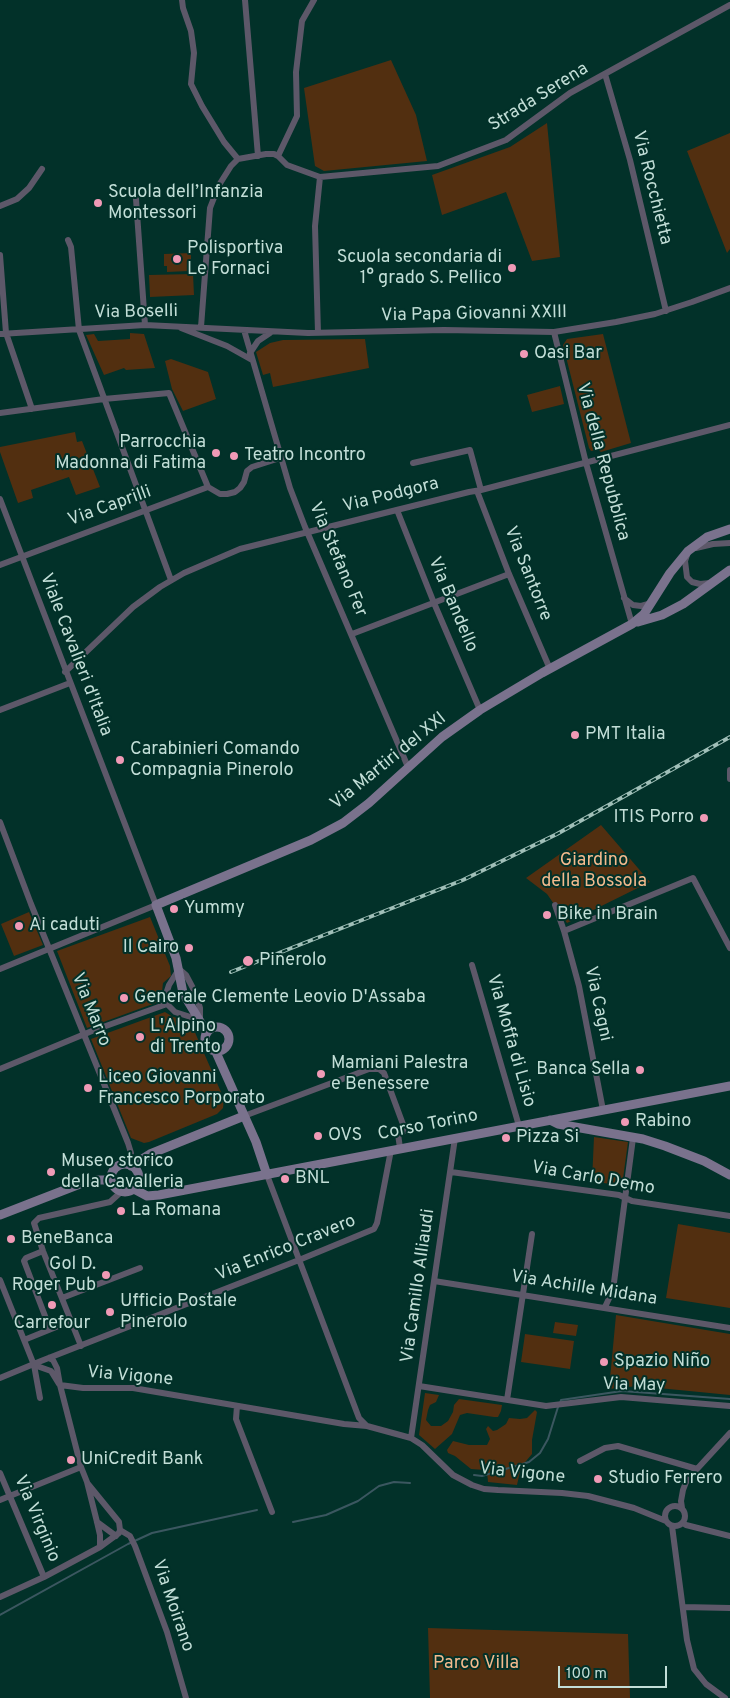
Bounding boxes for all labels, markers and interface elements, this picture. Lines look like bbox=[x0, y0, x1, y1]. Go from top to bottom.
street label: Strada Serena bbox=[485, 59, 593, 137]
street label: Via Rocchietta bbox=[626, 129, 676, 247]
place label: Scuola dell’Infanzia Montessori bbox=[108, 182, 263, 224]
marker: Scuola dell’Infanzia Montessori bbox=[92, 197, 104, 209]
place label: Polisportiva Le Fornaci bbox=[187, 238, 283, 280]
place label: Scuola secondaria di 1° grado S. Pellico bbox=[337, 247, 502, 290]
marker: Polisportiva Le Fornaci bbox=[171, 253, 183, 265]
marker: Scuola secondaria di 1° grado S. Pellico bbox=[506, 262, 518, 274]
street label: Via Boselli bbox=[94, 301, 178, 325]
street label: Via Papa Giovanni XXIII bbox=[381, 303, 567, 327]
place label: Oasi Bar bbox=[534, 343, 602, 365]
marker: Oasi Bar bbox=[518, 348, 530, 360]
street label: Via della Repubblica bbox=[571, 381, 633, 543]
place label: Parrocchia Madonna di Fatima bbox=[55, 432, 206, 474]
place label: Teatro Incontro bbox=[244, 445, 366, 467]
marker: Parrocchia Madonna di Fatima bbox=[210, 447, 222, 459]
marker: Teatro Incontro bbox=[228, 450, 240, 462]
street label: Via Podgora bbox=[341, 474, 441, 518]
street label: Via Caprilli bbox=[65, 482, 155, 532]
street label: Via Stefano Fer bbox=[303, 499, 371, 621]
street label: Via Santorre bbox=[498, 524, 556, 624]
street label: Via Bandello bbox=[422, 554, 482, 656]
street label: Viale Cavalieri d'Italia bbox=[34, 571, 116, 739]
street label: Via Martiri del XXI bbox=[327, 709, 451, 815]
place label: PMT Italia bbox=[585, 724, 665, 746]
marker: PMT Italia bbox=[569, 729, 581, 741]
place label: Carabinieri Comando Compagnia Pinerolo bbox=[130, 739, 300, 782]
marker: Carabinieri Comando Compagnia Pinerolo bbox=[114, 754, 126, 766]
place label: ITIS Porro bbox=[614, 807, 694, 829]
marker: ITIS Porro bbox=[698, 812, 710, 824]
park label: Giardino della Bossola bbox=[541, 850, 647, 892]
place label: Yummy bbox=[184, 898, 245, 920]
marker: Yummy bbox=[168, 903, 180, 915]
place label: Bike in Brain bbox=[557, 904, 658, 926]
marker: Bike in Brain bbox=[541, 909, 553, 921]
place label: Ai caduti bbox=[29, 915, 100, 937]
marker: Ai caduti bbox=[13, 920, 25, 932]
place label: Il Cairo bbox=[123, 937, 179, 959]
marker: Il Cairo bbox=[183, 942, 195, 954]
place label: Pinerolo bbox=[259, 950, 327, 972]
marker: Pinerolo bbox=[241, 954, 255, 968]
street label: Via Cagni bbox=[578, 964, 616, 1044]
street label: Via Marro bbox=[66, 970, 114, 1050]
street label: Via Moffa di Lisio bbox=[481, 972, 539, 1110]
place label: Generale Clemente Leovio D'Assaba bbox=[134, 987, 426, 1009]
marker: Generale Clemente Leovio D'Assaba bbox=[118, 992, 130, 1004]
place label: L'Alpino di Trento bbox=[150, 1016, 221, 1058]
marker: L'Alpino di Trento bbox=[134, 1031, 146, 1043]
place label: Mamiani Palestra e Benessere bbox=[331, 1053, 468, 1096]
place label: Banca Sella bbox=[536, 1059, 630, 1081]
marker: Banca Sella bbox=[634, 1064, 646, 1076]
place label: Liceo Giovanni Francesco Porporato bbox=[98, 1067, 265, 1110]
marker: Mamiani Palestra e Benessere bbox=[315, 1068, 327, 1080]
marker: Liceo Giovanni Francesco Porporato bbox=[82, 1082, 94, 1094]
street label: Corso Torino bbox=[376, 1106, 480, 1146]
place label: Rabino bbox=[635, 1111, 691, 1133]
marker: Rabino bbox=[619, 1116, 631, 1128]
place label: OVS bbox=[328, 1125, 362, 1147]
place label: Pizza Si bbox=[516, 1127, 579, 1149]
marker: OVS bbox=[312, 1130, 324, 1142]
marker: Pizza Si bbox=[500, 1132, 512, 1144]
place label: Museo storico della Cavalleria bbox=[61, 1151, 184, 1194]
street label: Via Carlo Demo bbox=[530, 1158, 656, 1200]
marker: Museo storico della Cavalleria bbox=[45, 1166, 57, 1178]
place label: BNL bbox=[295, 1168, 329, 1190]
marker: BNL bbox=[279, 1173, 291, 1185]
place label: La Romana bbox=[131, 1200, 221, 1222]
marker: La Romana bbox=[115, 1205, 127, 1217]
street label: Via Camillo Alliaudi bbox=[397, 1208, 441, 1364]
street label: Via Enrico Cravero bbox=[213, 1211, 359, 1287]
place label: BeneBanca bbox=[21, 1228, 113, 1250]
marker: BeneBanca bbox=[5, 1233, 17, 1245]
place label: Gol D. Roger Pub bbox=[12, 1254, 96, 1296]
street label: Via Achille Midana bbox=[509, 1267, 659, 1311]
marker: Gol D. Roger Pub bbox=[100, 1269, 112, 1281]
place label: Ufficio Postale Pinerolo bbox=[120, 1291, 237, 1334]
marker: Carrefour bbox=[46, 1299, 58, 1311]
marker: Ufficio Postale Pinerolo bbox=[104, 1306, 116, 1318]
place label: Carrefour bbox=[14, 1313, 90, 1335]
place label: Spazio Niño bbox=[614, 1351, 710, 1373]
marker: Spazio Niño bbox=[598, 1356, 610, 1368]
street label: Via Vigone bbox=[86, 1362, 174, 1392]
street label: Via May bbox=[602, 1375, 666, 1397]
place label: UniCredit Bank bbox=[81, 1449, 203, 1471]
marker: UniCredit Bank bbox=[65, 1454, 77, 1466]
street label: Via Vigone bbox=[478, 1459, 566, 1489]
place label: Studio Ferrero bbox=[608, 1468, 722, 1490]
street label: Via Virginio bbox=[8, 1472, 64, 1566]
marker: Studio Ferrero bbox=[592, 1473, 604, 1485]
street label: Via Moirano bbox=[146, 1557, 198, 1655]
park label: Parco Villa bbox=[433, 1653, 519, 1675]
scale bar bbox=[560, 1656, 669, 1688]
text: 100 m bbox=[566, 1665, 607, 1684]

